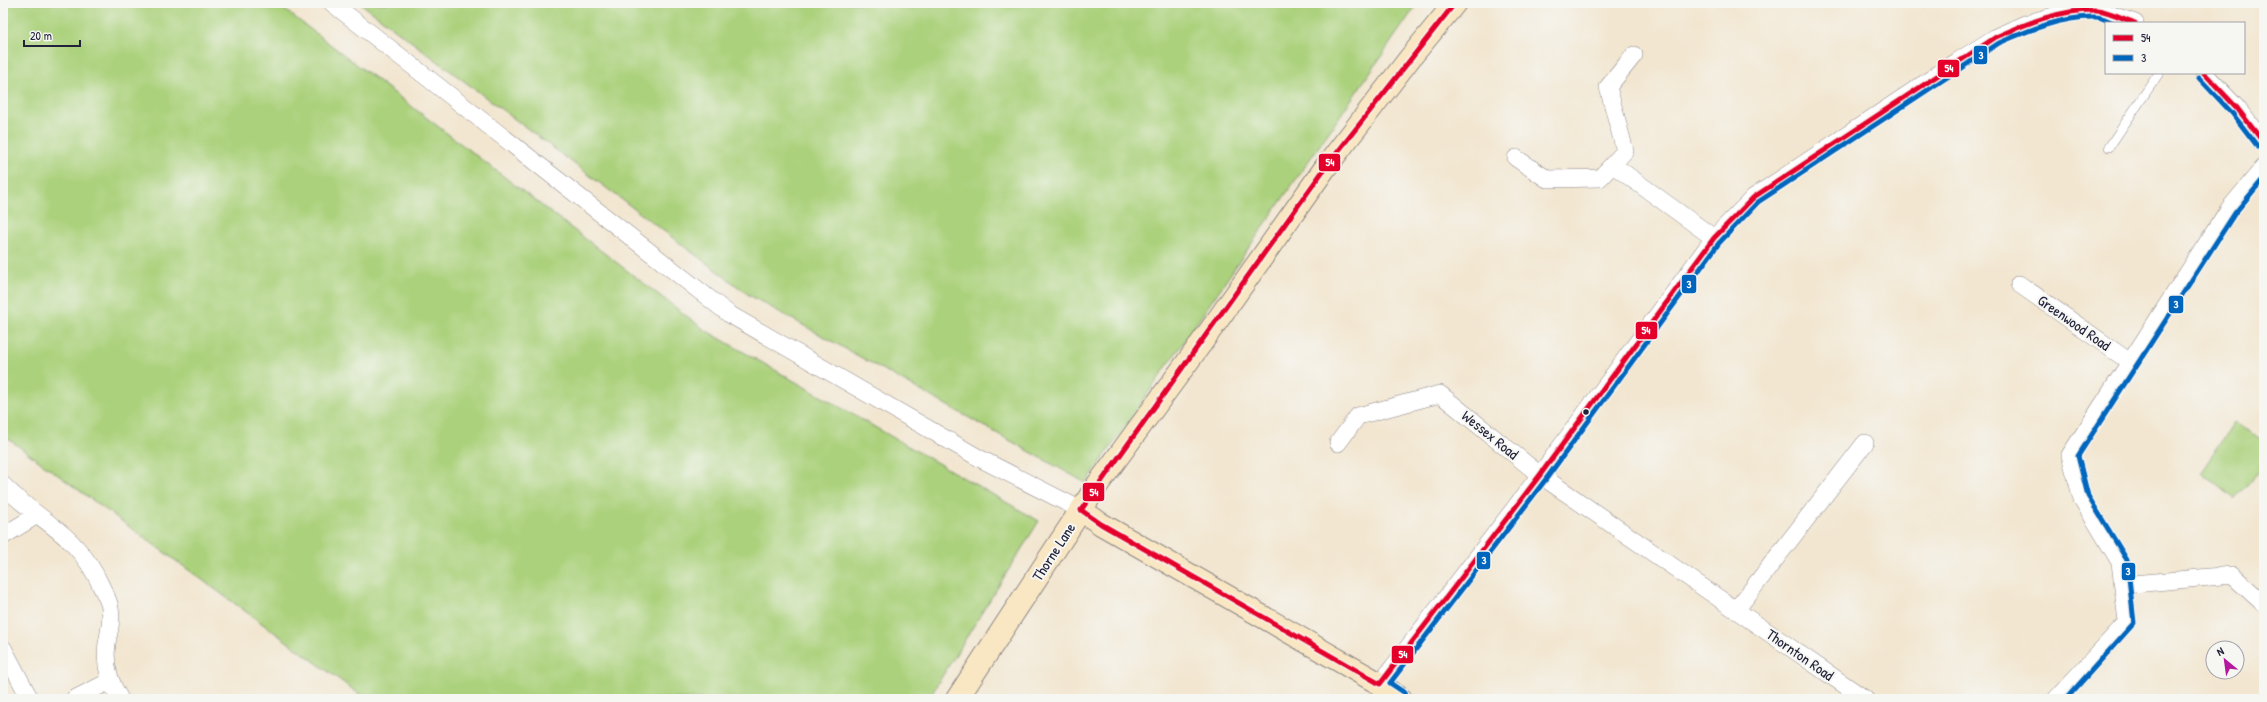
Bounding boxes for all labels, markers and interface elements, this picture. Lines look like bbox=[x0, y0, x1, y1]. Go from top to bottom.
scale bar bbox=[24, 22, 80, 48]
legend bbox=[2105, 22, 2245, 74]
text: 20 m bbox=[30, 27, 52, 44]
text: 54 bbox=[2141, 29, 2151, 46]
line badge: 3 bbox=[1973, 45, 1988, 65]
text: 3 bbox=[1979, 48, 1984, 62]
text: 3 bbox=[2141, 49, 2146, 66]
line badge: 54 bbox=[1937, 59, 1960, 78]
text: 54 bbox=[1945, 61, 1953, 75]
line badge: 54 bbox=[1318, 153, 1341, 172]
text: 54 bbox=[1326, 155, 1334, 169]
line badge: 3 bbox=[1681, 274, 1697, 294]
text: 3 bbox=[1687, 277, 1692, 291]
street label: Greenwood Road bbox=[2034, 290, 2115, 356]
line badge: 3 bbox=[2168, 295, 2184, 314]
text: 3 bbox=[2174, 297, 2179, 311]
line badge: 54 bbox=[1635, 321, 1658, 340]
text: 54 bbox=[1642, 323, 1650, 337]
street label: Wessex Road bbox=[1457, 405, 1523, 464]
unlabelled marker bbox=[1581, 407, 1591, 417]
line badge: 54 bbox=[1082, 482, 1105, 502]
text: 54 bbox=[1090, 485, 1098, 499]
street label: Thorne Lane bbox=[1027, 519, 1080, 585]
line badge: 3 bbox=[1476, 551, 1491, 570]
text: 3 bbox=[1482, 553, 1487, 567]
line badge: 3 bbox=[2121, 562, 2136, 581]
text: 3 bbox=[2126, 564, 2131, 578]
street label: Thornton Road bbox=[1762, 624, 1838, 686]
north arrow bbox=[2205, 640, 2245, 680]
text: N bbox=[2214, 644, 2226, 659]
line badge: 54 bbox=[1391, 645, 1414, 664]
text: 54 bbox=[1399, 647, 1407, 661]

